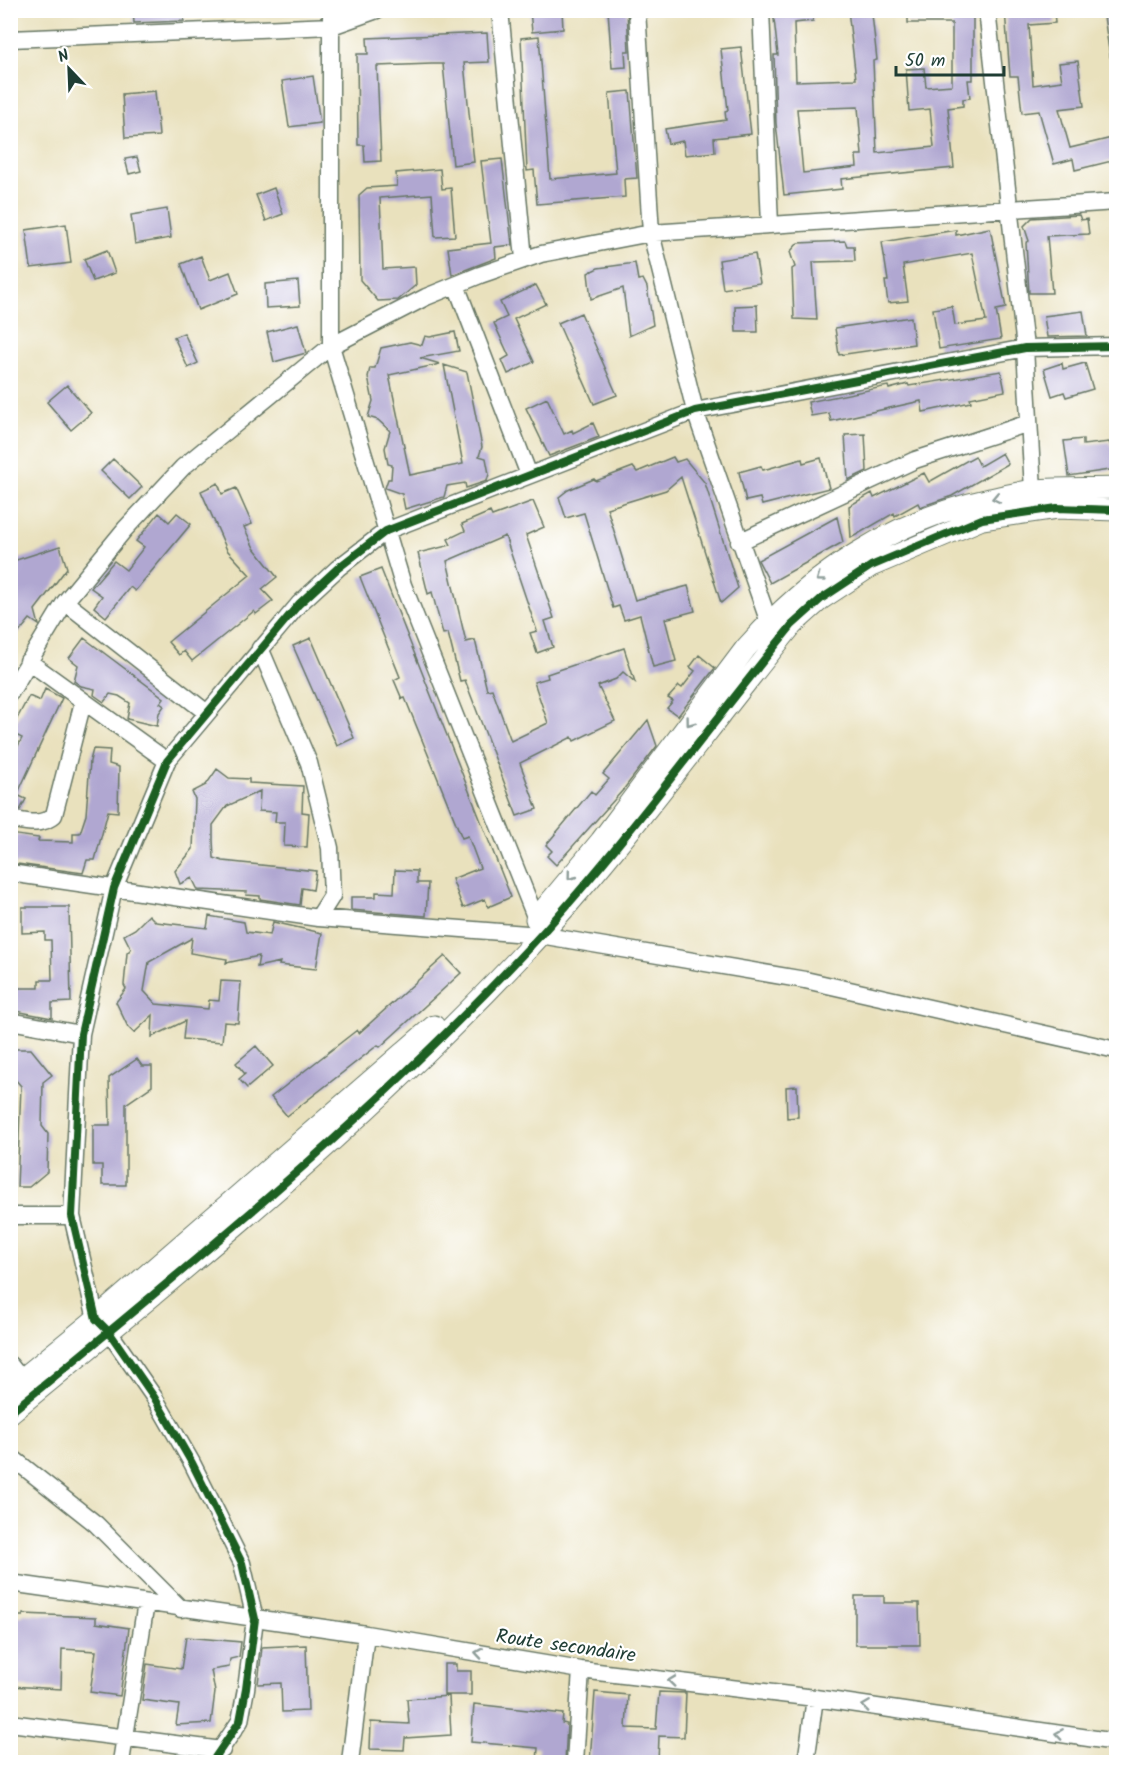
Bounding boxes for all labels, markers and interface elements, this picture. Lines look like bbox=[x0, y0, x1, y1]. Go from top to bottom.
north arrow bbox=[39, 39, 99, 99]
scale bar bbox=[896, 39, 1004, 77]
text: N bbox=[54, 43, 73, 70]
text: 50 m bbox=[905, 47, 945, 76]
one-way arrow bbox=[991, 491, 1001, 504]
one-way arrow bbox=[816, 571, 827, 582]
one-way arrow bbox=[686, 715, 697, 726]
one-way arrow bbox=[568, 870, 579, 881]
street label: Route secondaire bbox=[494, 1621, 638, 1673]
one-way arrow bbox=[475, 1647, 485, 1660]
one-way arrow bbox=[668, 1675, 677, 1688]
one-way arrow bbox=[861, 1700, 870, 1712]
one-way arrow bbox=[1054, 1728, 1063, 1740]

